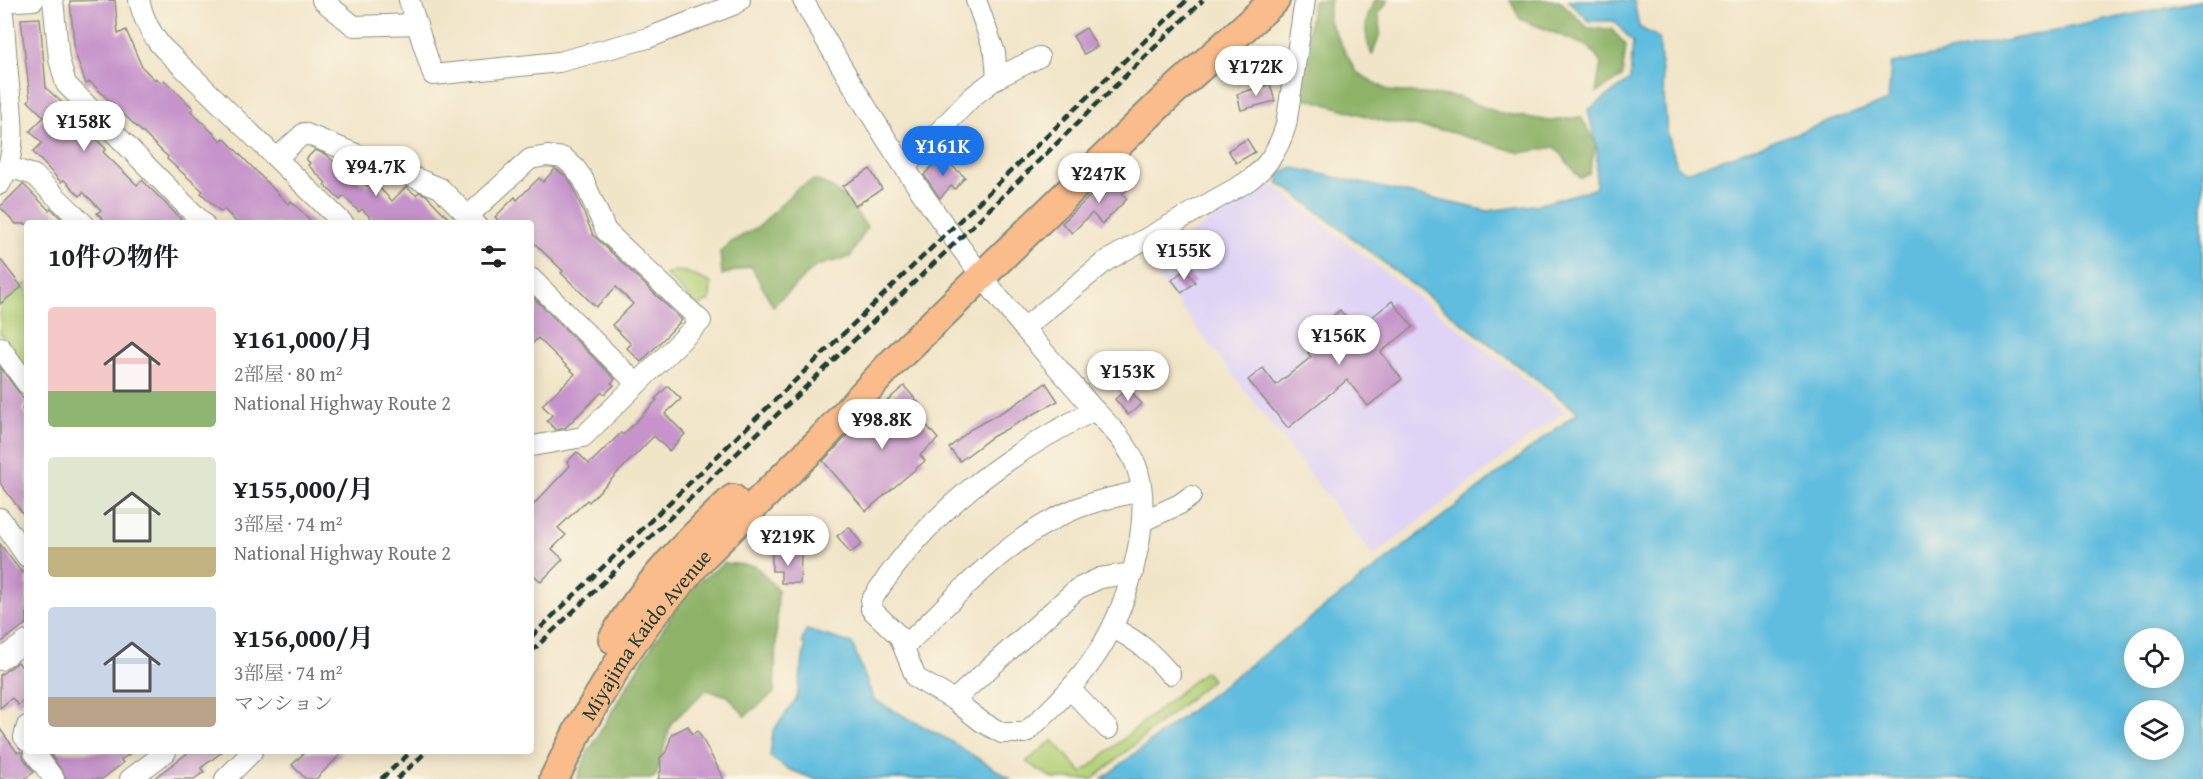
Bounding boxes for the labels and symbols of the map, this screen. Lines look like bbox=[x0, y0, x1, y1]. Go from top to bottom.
pin: ¥172K bbox=[1214, 46, 1298, 97]
pin: ¥158K bbox=[42, 101, 126, 152]
pin: ¥161K bbox=[901, 126, 985, 177]
pin: ¥94.7K bbox=[327, 146, 425, 197]
pin: ¥247K bbox=[1057, 153, 1141, 204]
pin: ¥155K bbox=[1142, 230, 1226, 281]
pin: ¥156K bbox=[1297, 315, 1381, 366]
pin: ¥153K bbox=[1086, 351, 1170, 402]
pin: ¥98.8K bbox=[833, 399, 931, 450]
pin: ¥219K bbox=[746, 516, 830, 567]
street label: Miyajima Kaido Avenue bbox=[573, 541, 718, 726]

